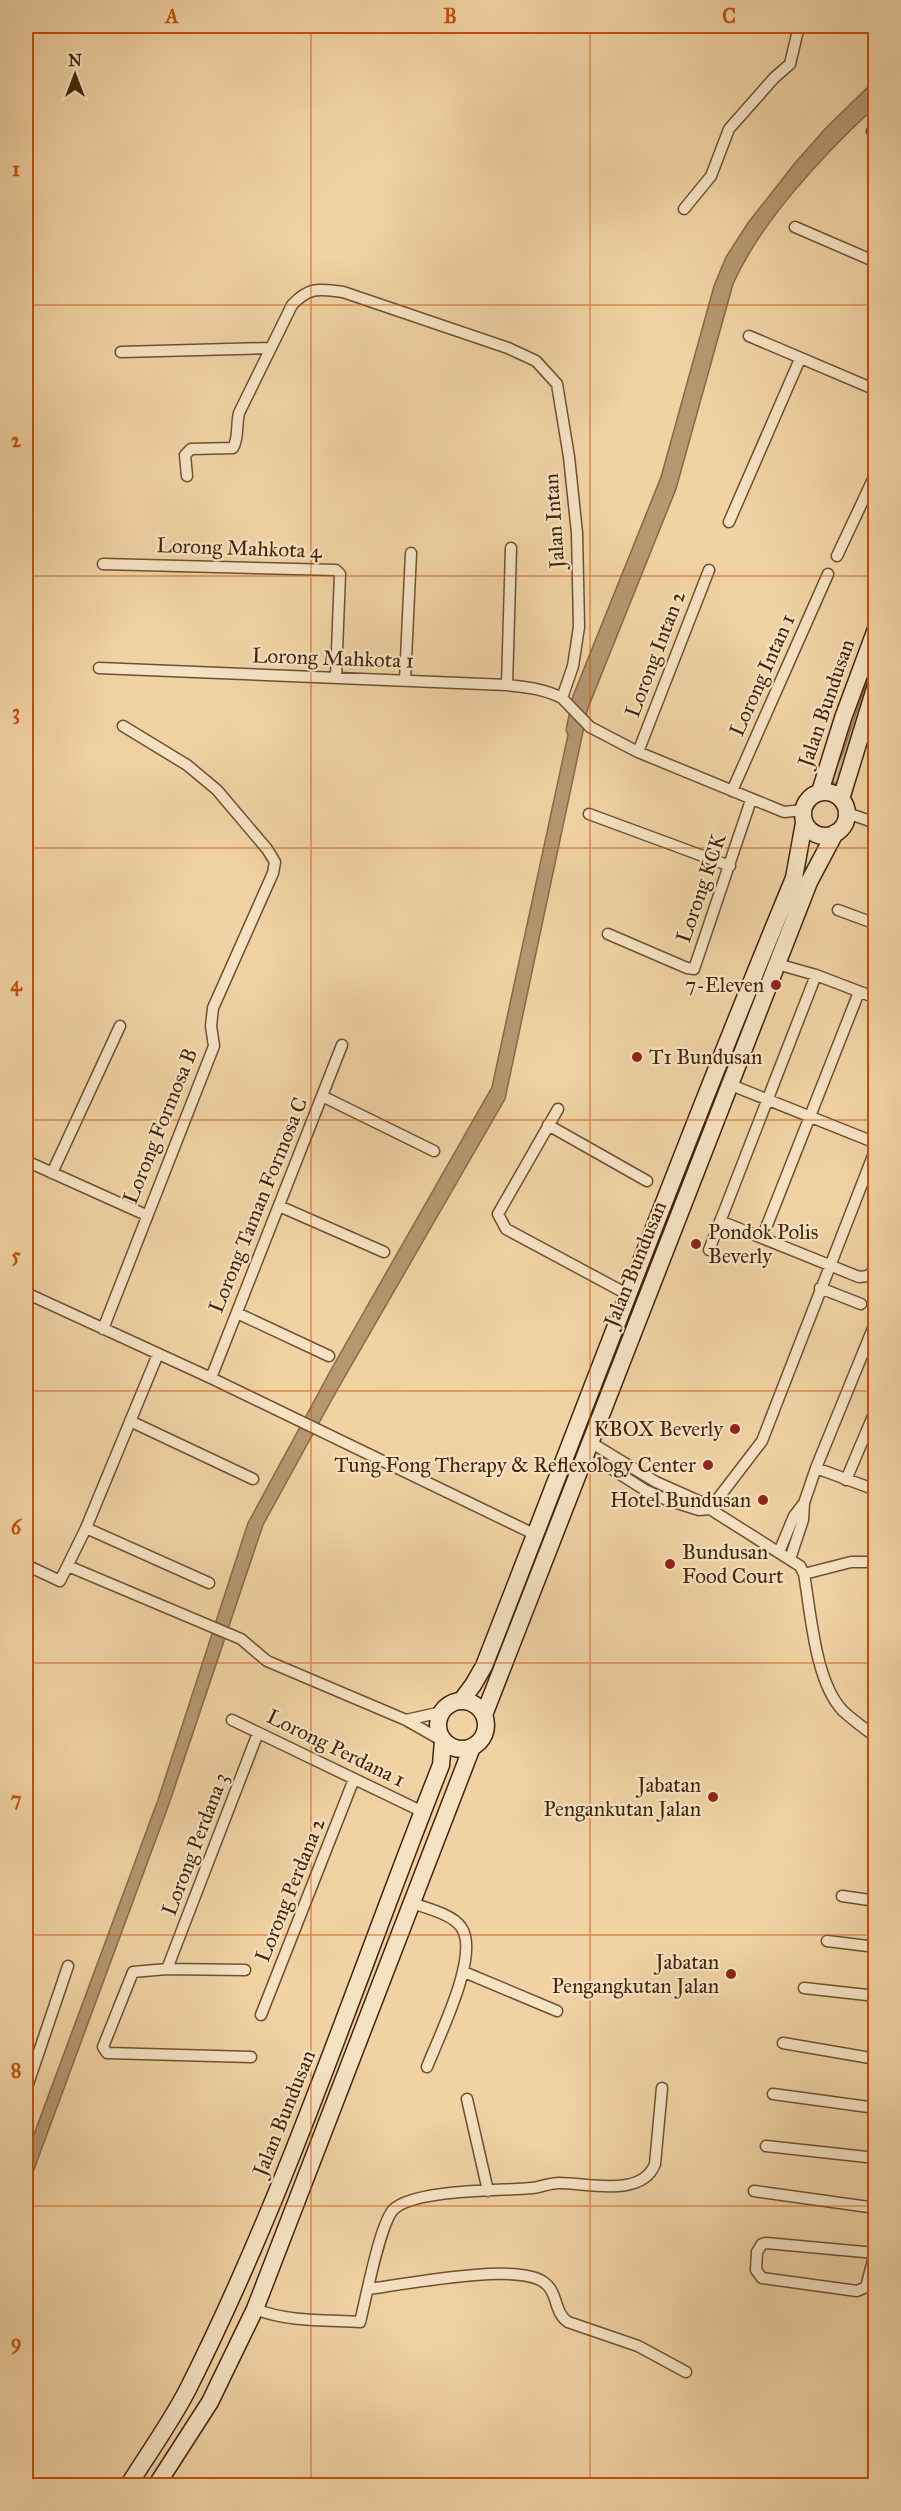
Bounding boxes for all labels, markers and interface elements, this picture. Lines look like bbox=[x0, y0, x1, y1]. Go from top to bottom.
text: A bbox=[163, 4, 179, 28]
text: B bbox=[443, 4, 457, 28]
text: C bbox=[722, 4, 736, 28]
north arrow bbox=[45, 45, 105, 105]
text: N bbox=[68, 51, 82, 70]
text: 1 bbox=[12, 157, 20, 181]
text: 2 bbox=[11, 428, 22, 452]
street label: Jalan Intan bbox=[538, 473, 570, 571]
street label: Lorong Mahkota 4 bbox=[156, 532, 323, 564]
street label: Lorong Intan 2 bbox=[619, 587, 691, 721]
street label: Lorong Intan 1 bbox=[723, 610, 801, 740]
street label: Jalan Bundusan bbox=[791, 636, 860, 772]
street label: Lorong Mahkota 1 bbox=[252, 642, 414, 674]
text: 3 bbox=[12, 700, 20, 725]
street label: Lorong KCK bbox=[670, 829, 732, 946]
text: 4 bbox=[10, 972, 22, 997]
place label: 7-Eleven bbox=[685, 972, 764, 998]
marker: 7-Eleven bbox=[769, 978, 783, 992]
street label: Lorong Formosa B bbox=[117, 1044, 203, 1208]
place label: T1 Bundusan bbox=[649, 1044, 762, 1070]
marker: T1 Bundusan bbox=[630, 1050, 644, 1064]
street label: Lorong Taman Formosa C bbox=[203, 1093, 313, 1317]
street label: Jalan Bundusan bbox=[597, 1197, 672, 1333]
place label: Pondok Polis Beverly bbox=[708, 1219, 818, 1269]
marker: Pondok Polis Beverly bbox=[689, 1237, 703, 1251]
text: 5 bbox=[11, 1243, 21, 1267]
place label: KBOX Beverly bbox=[594, 1416, 724, 1442]
marker: KBOX Beverly bbox=[728, 1422, 742, 1436]
place label: Tung Fong Therapy & Reflexology Center bbox=[334, 1452, 696, 1478]
marker: Tung Fong Therapy & Reflexology Center bbox=[701, 1458, 715, 1472]
place label: Hotel Bundusan bbox=[610, 1487, 751, 1513]
marker: Hotel Bundusan bbox=[756, 1493, 770, 1507]
text: 6 bbox=[11, 1515, 23, 1539]
place label: Bundusan Food Court bbox=[682, 1539, 784, 1589]
marker: Bundusan Food Court bbox=[663, 1557, 677, 1571]
street label: Lorong Perdana 1 bbox=[262, 1703, 410, 1793]
street label: Lorong Perdana 3 bbox=[156, 1769, 234, 1919]
place label: Jabatan Pengankutan Jalan bbox=[543, 1772, 701, 1822]
text: 7 bbox=[11, 1787, 22, 1811]
marker: Jabatan Pengankutan Jalan bbox=[706, 1790, 720, 1804]
street label: Lorong Perdana 2 bbox=[249, 1814, 331, 1966]
place label: Jabatan Pengangkutan Jalan bbox=[552, 1949, 719, 1999]
marker: Jabatan Pengangkutan Jalan bbox=[724, 1967, 738, 1981]
street label: Jalan Bundusan bbox=[246, 2046, 321, 2182]
text: 8 bbox=[11, 2058, 21, 2082]
text: 9 bbox=[11, 2330, 21, 2355]

